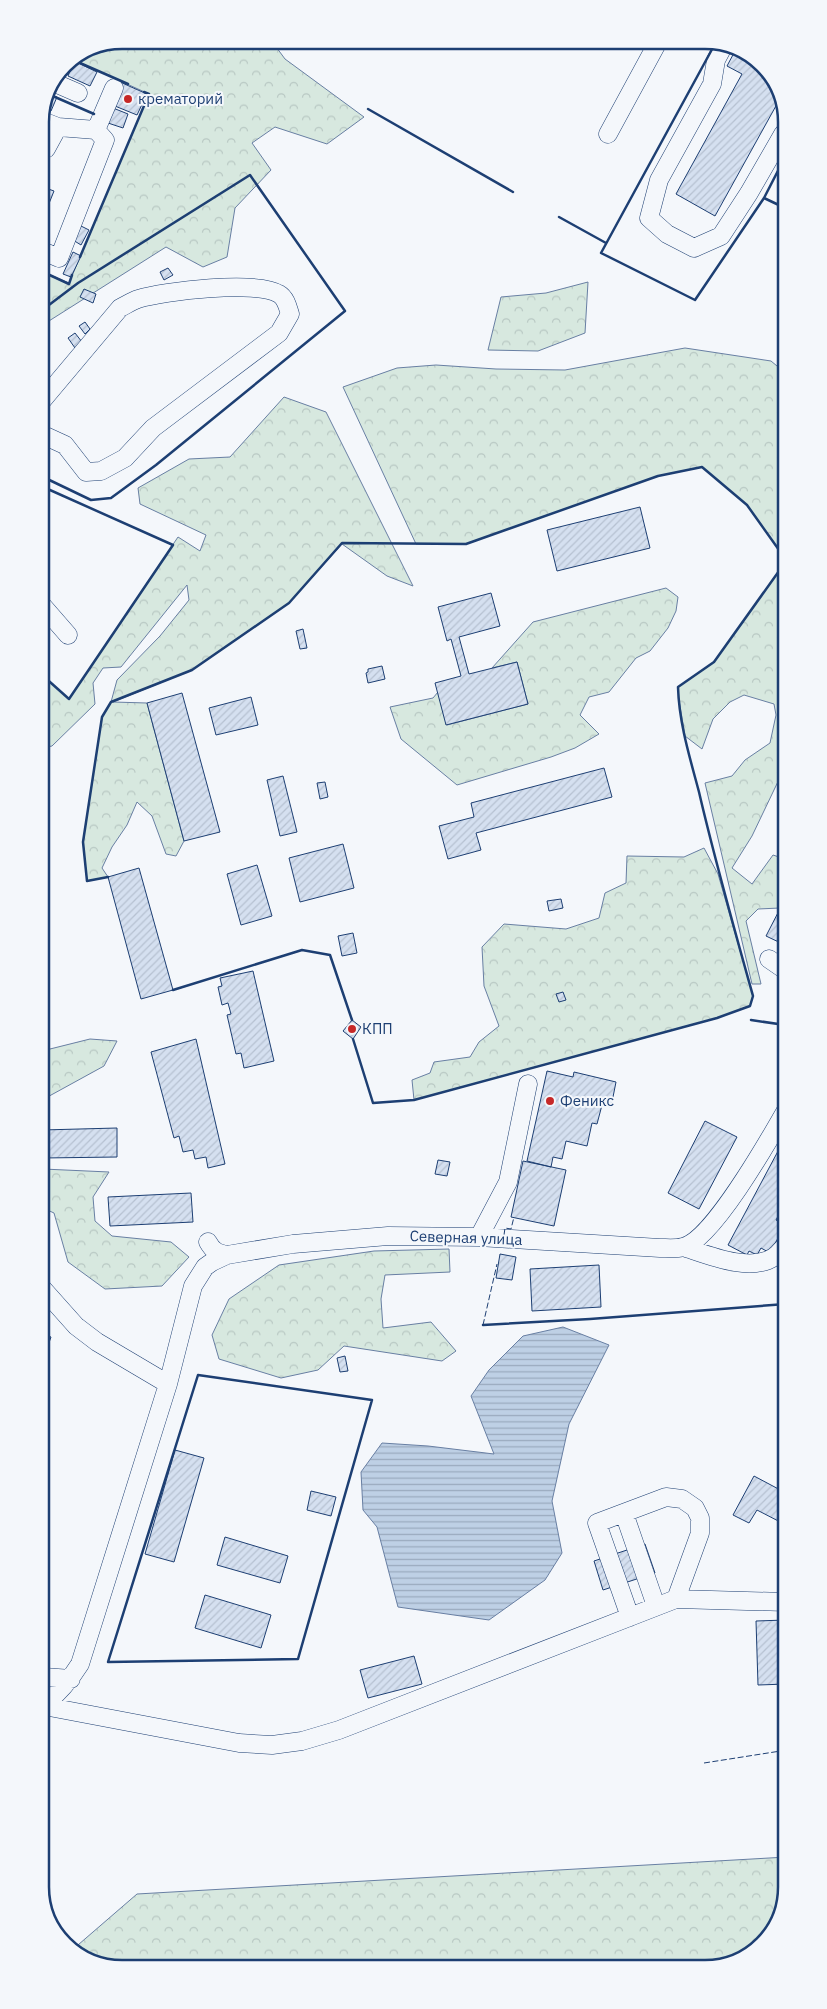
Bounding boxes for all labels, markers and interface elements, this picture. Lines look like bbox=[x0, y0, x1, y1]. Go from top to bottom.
place label: крематорий bbox=[138, 89, 223, 108]
marker: крематорий bbox=[122, 93, 134, 105]
place label: КПП bbox=[362, 1019, 393, 1038]
marker: КПП bbox=[346, 1023, 358, 1035]
place label: Феникс bbox=[560, 1091, 615, 1110]
marker: Феникс bbox=[544, 1095, 556, 1107]
street label: Северная улица bbox=[409, 1226, 523, 1249]

